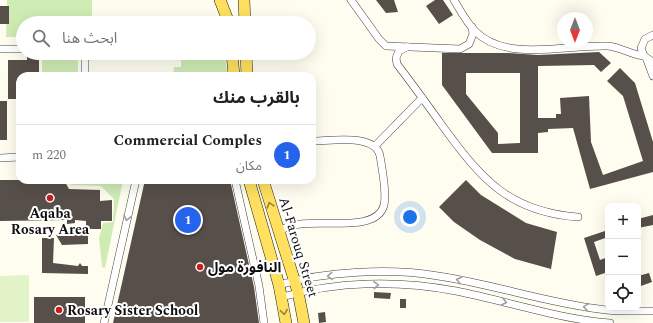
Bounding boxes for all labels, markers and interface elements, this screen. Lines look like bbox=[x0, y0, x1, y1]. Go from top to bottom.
north arrow bbox=[557, 12, 593, 48]
search box bbox=[16, 16, 316, 60]
icon: search bbox=[30, 27, 52, 49]
text: ابحث هنا bbox=[62, 27, 117, 50]
text: بالقرب منك bbox=[213, 85, 300, 111]
text: Commercial Comples bbox=[114, 129, 262, 152]
text: 220 m bbox=[32, 145, 66, 165]
text: 1 bbox=[283, 145, 291, 165]
text: مكان bbox=[236, 156, 262, 176]
marker: Aqaba Rosary Area bbox=[45, 193, 55, 203]
street label: Al-Farouq Street bbox=[273, 194, 324, 300]
one-way arrow bbox=[266, 202, 275, 209]
place label: Aqaba Rosary Area bbox=[11, 203, 90, 240]
map controls bbox=[605, 203, 641, 311]
button: + bbox=[605, 203, 641, 239]
pin: 1 bbox=[175, 205, 201, 235]
your location bbox=[400, 207, 420, 227]
one-way arrow bbox=[124, 215, 132, 221]
button: − bbox=[605, 239, 641, 275]
place label: النافورة مول bbox=[208, 257, 282, 278]
marker: النافورة مول bbox=[195, 262, 205, 272]
one-way arrow bbox=[327, 271, 333, 280]
button: locate bbox=[605, 275, 641, 311]
one-way arrow bbox=[456, 276, 462, 284]
one-way arrow bbox=[373, 280, 379, 289]
one-way arrow bbox=[501, 298, 507, 306]
place label: Rosary Sister School bbox=[67, 300, 199, 321]
one-way arrow bbox=[583, 303, 589, 312]
marker: Rosary Sister School bbox=[54, 305, 64, 315]
one-way arrow bbox=[279, 309, 288, 315]

